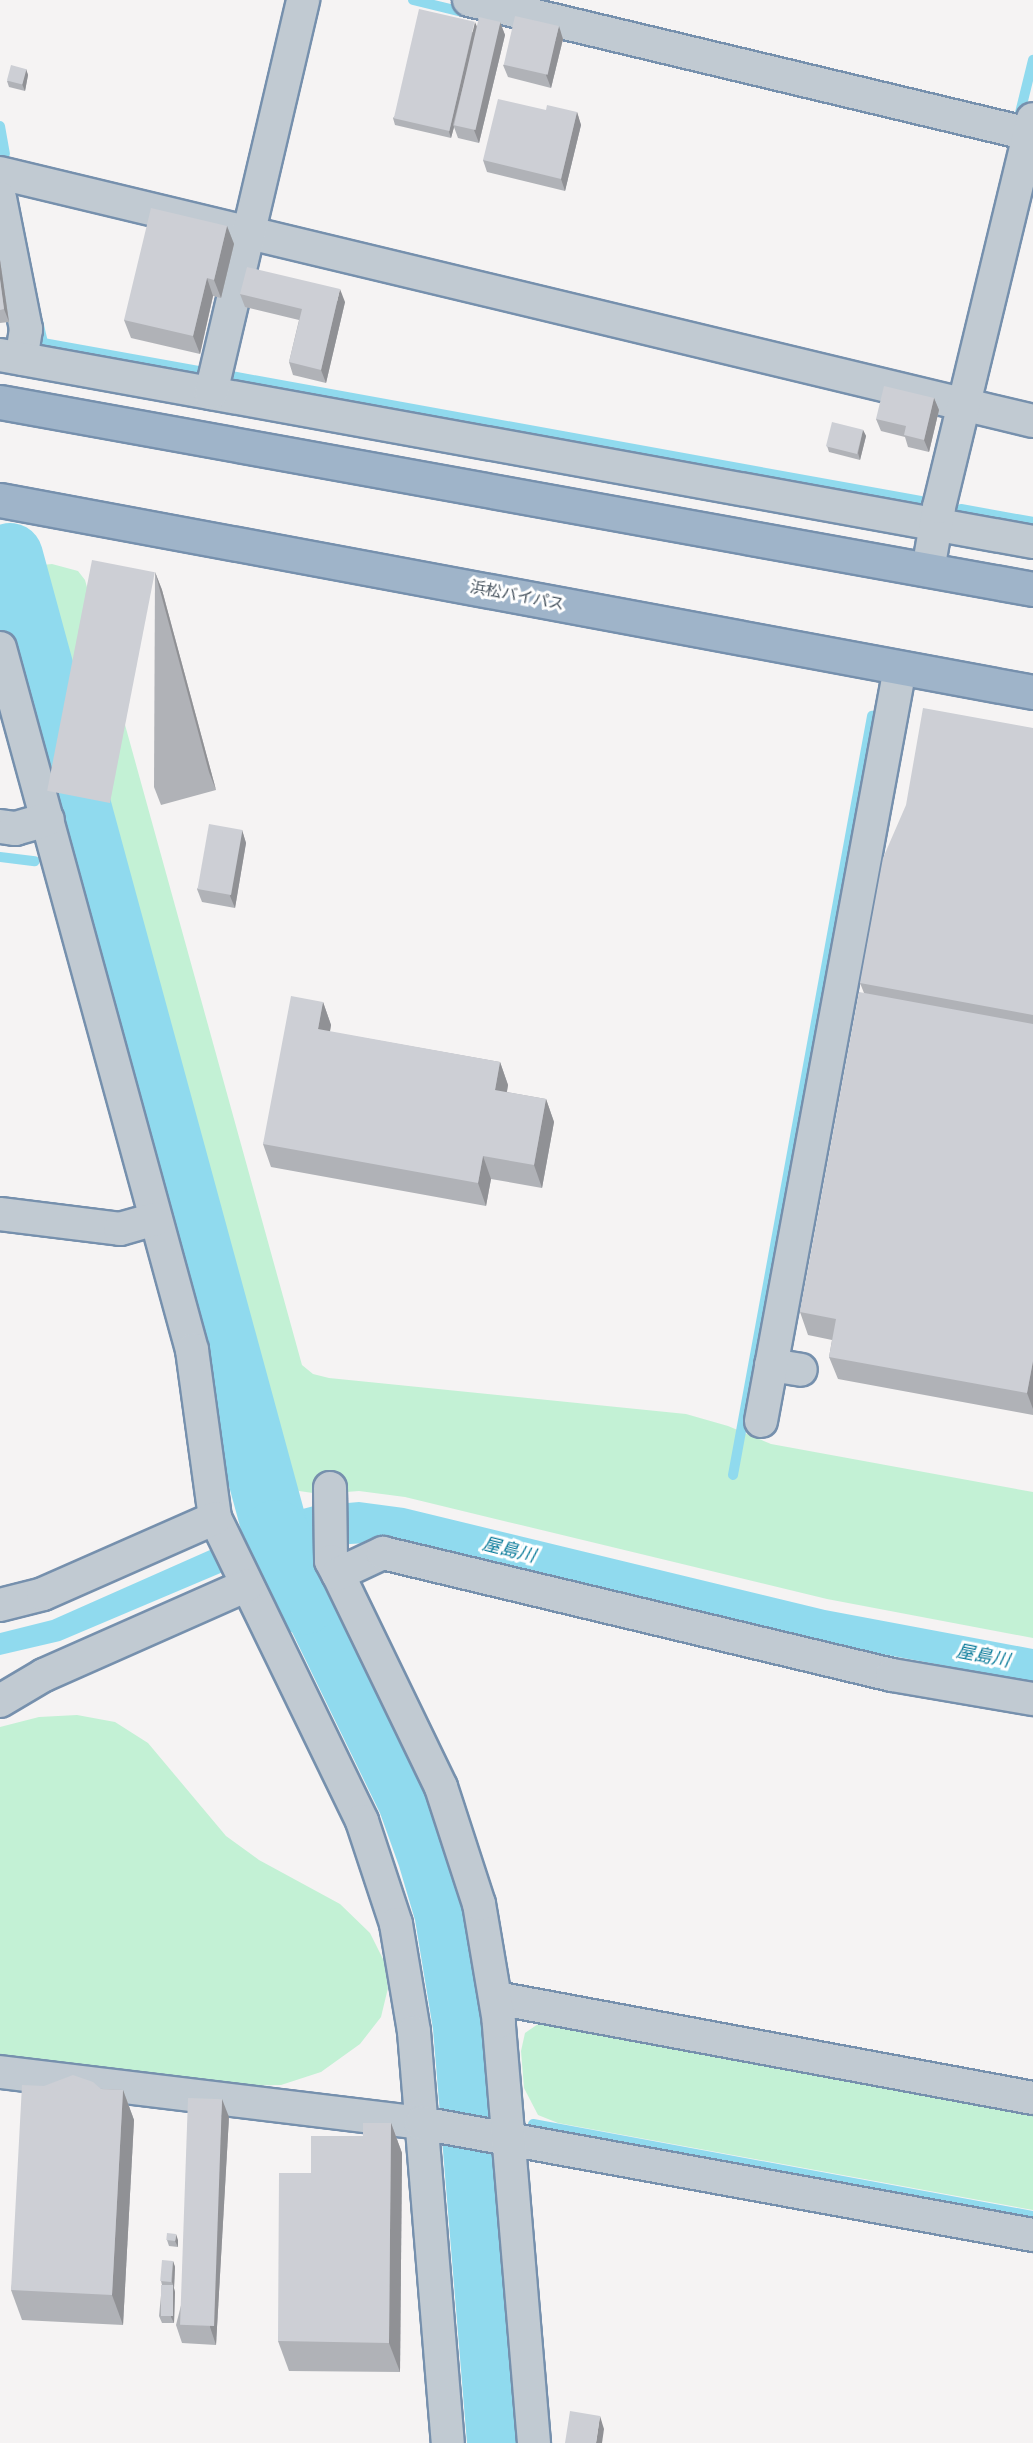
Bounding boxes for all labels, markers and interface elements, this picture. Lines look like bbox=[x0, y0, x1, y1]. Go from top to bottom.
street label: 浜松バイパス bbox=[468, 577, 566, 615]
water label: 屋島川 bbox=[480, 1533, 538, 1567]
water label: 屋島川 bbox=[954, 1640, 1012, 1672]

